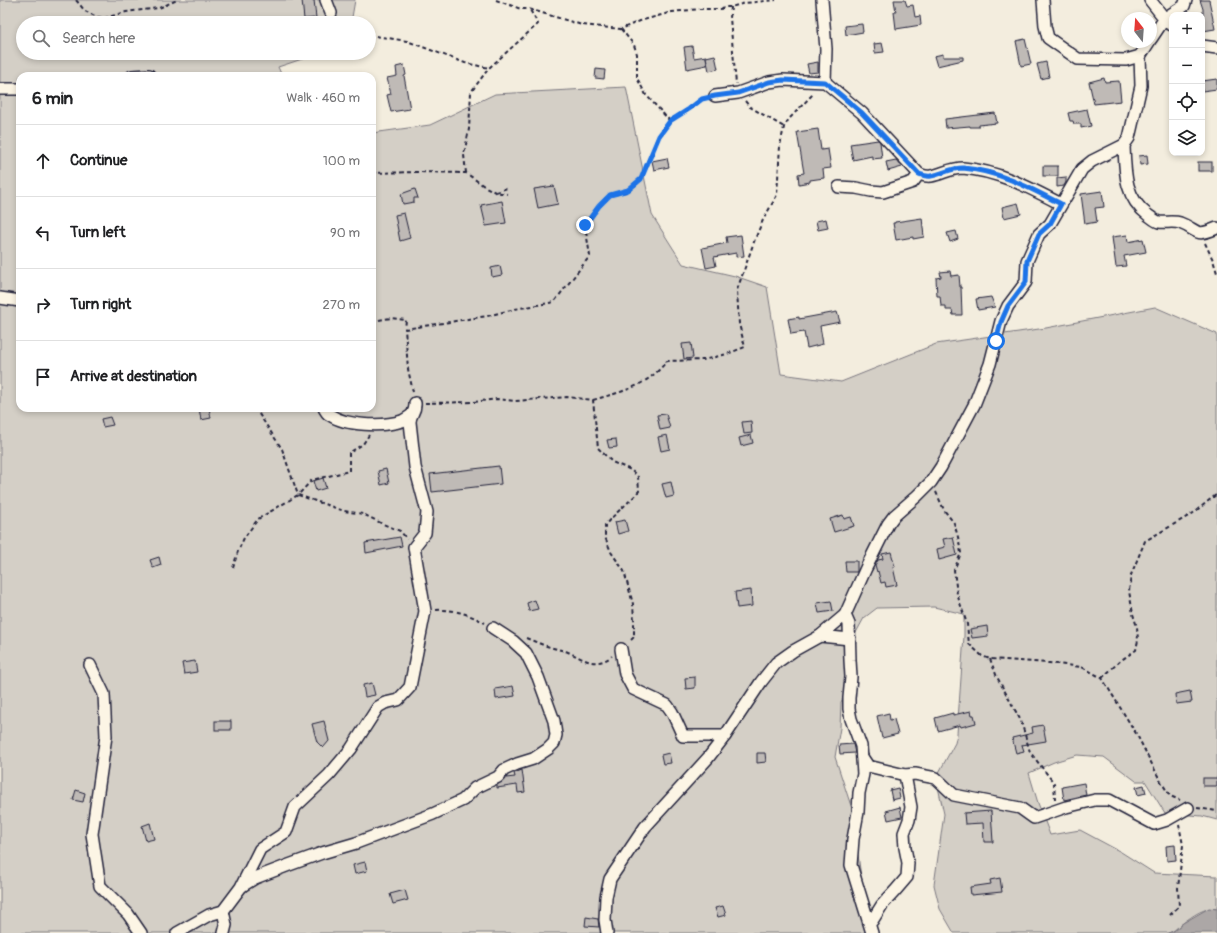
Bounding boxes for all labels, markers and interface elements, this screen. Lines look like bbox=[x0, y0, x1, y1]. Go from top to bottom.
north arrow bbox=[1121, 12, 1157, 48]
map controls bbox=[1169, 12, 1205, 156]
button: + bbox=[1169, 12, 1205, 48]
search box bbox=[16, 16, 376, 60]
icon: search bbox=[30, 27, 52, 49]
text: Search here bbox=[62, 29, 135, 48]
button: − bbox=[1169, 48, 1205, 84]
button: locate bbox=[1169, 84, 1205, 120]
text: 6 min bbox=[32, 88, 73, 109]
text: Walk · 460 m bbox=[286, 90, 360, 106]
button: layers bbox=[1169, 120, 1205, 156]
icon: ahead bbox=[32, 150, 54, 172]
text: Continue bbox=[70, 151, 128, 170]
text: 100 m bbox=[323, 153, 360, 169]
route end bbox=[576, 216, 594, 234]
icon: left bbox=[32, 222, 54, 244]
text: Turn left bbox=[70, 223, 126, 242]
text: 90 m bbox=[330, 225, 360, 241]
icon: right bbox=[32, 294, 54, 316]
text: Turn right bbox=[70, 295, 131, 314]
text: 270 m bbox=[323, 297, 360, 313]
route start bbox=[987, 332, 1005, 350]
icon: arrive bbox=[32, 366, 54, 388]
text: Arrive at destination bbox=[70, 367, 197, 386]

